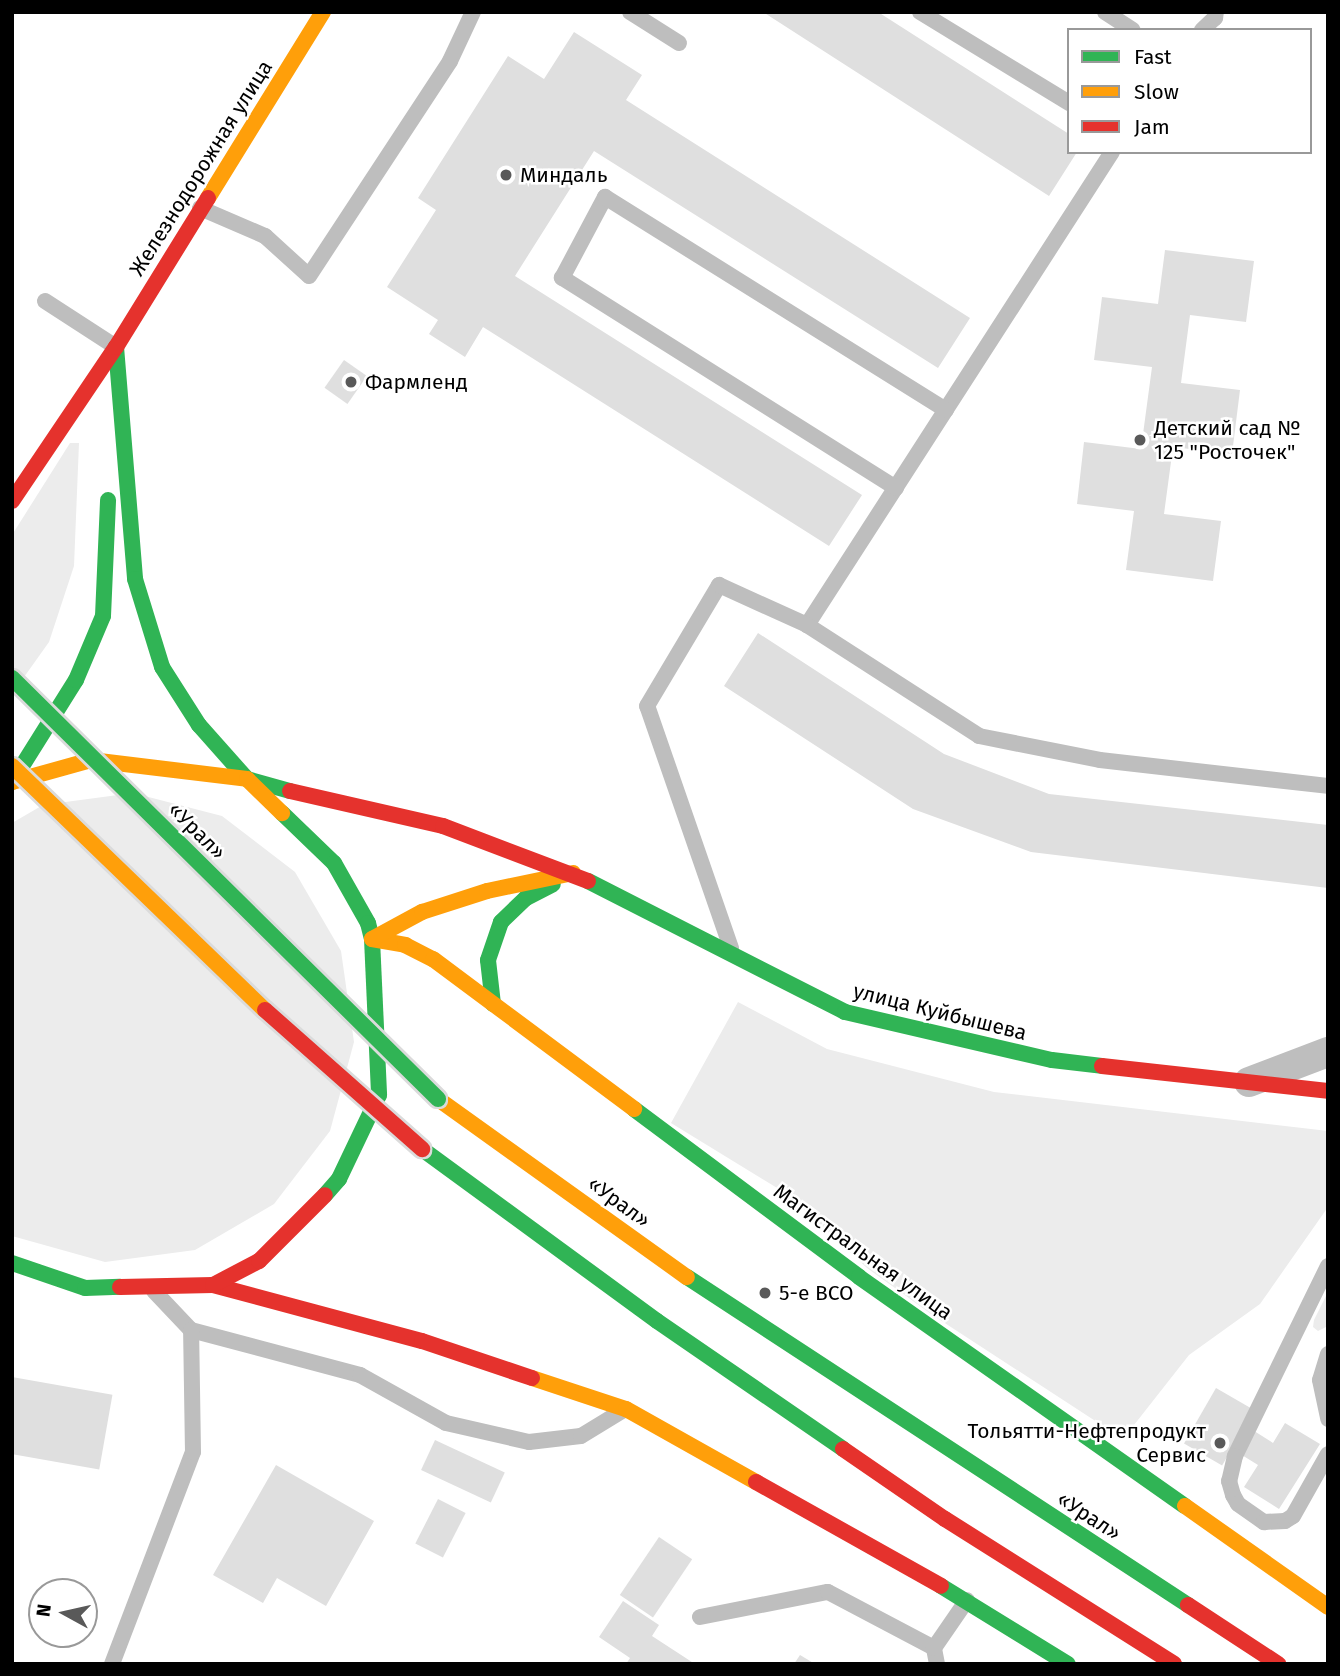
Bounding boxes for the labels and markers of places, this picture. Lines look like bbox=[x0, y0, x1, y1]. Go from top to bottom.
place label: Миндаль bbox=[520, 162, 607, 188]
marker: Миндаль bbox=[498, 167, 514, 183]
place label: Фармленд bbox=[365, 369, 468, 395]
marker: Фармленд bbox=[343, 374, 359, 390]
place label: Детский сад № 125 "Росточек" bbox=[1154, 415, 1300, 465]
marker: Детский сад № 125 "Росточек" bbox=[1132, 432, 1148, 448]
place label: 5-е ВСО bbox=[779, 1280, 854, 1306]
marker: 5-е ВСО bbox=[757, 1285, 773, 1301]
place label: Тольятти-Нефтепродукт Сервис bbox=[968, 1418, 1206, 1468]
marker: Тольятти-Нефтепродукт Сервис bbox=[1212, 1435, 1228, 1451]

